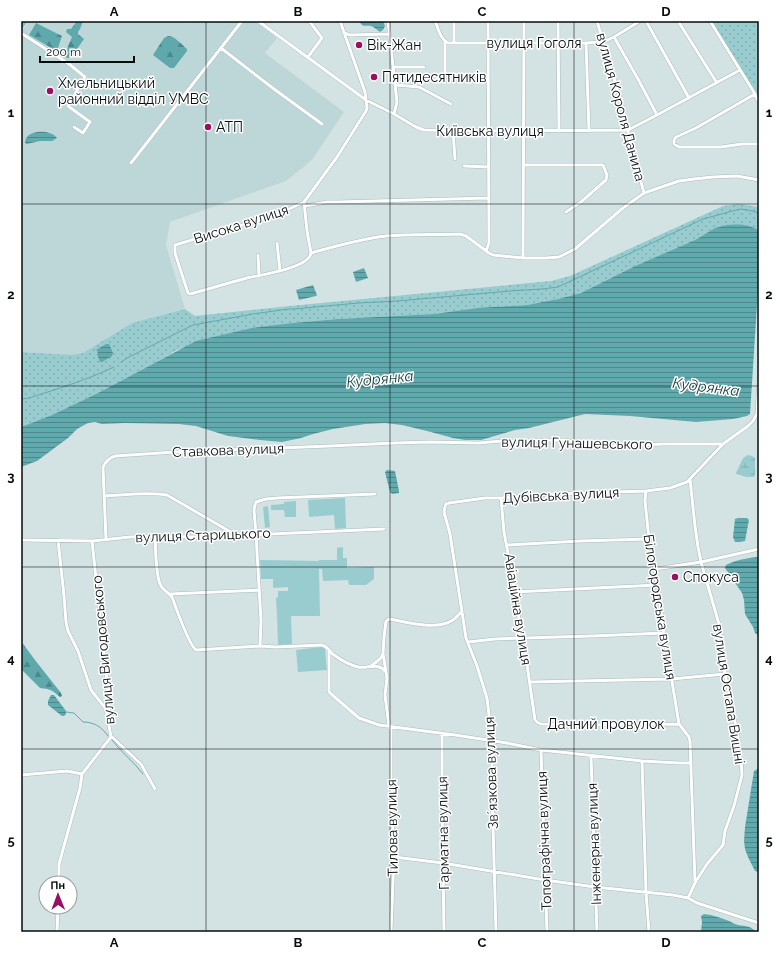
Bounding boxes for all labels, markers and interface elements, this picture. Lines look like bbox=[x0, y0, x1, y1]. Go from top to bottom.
text: A bbox=[110, 4, 119, 19]
text: B bbox=[294, 4, 303, 19]
text: C bbox=[478, 4, 487, 19]
text: D bbox=[661, 4, 671, 19]
street label: вулиця Короля Данила bbox=[593, 31, 649, 183]
street label: вулиця Гоголя bbox=[486, 35, 582, 51]
place label: Вік-Жан bbox=[367, 37, 421, 53]
scale bar bbox=[40, 38, 134, 64]
marker: Вік-Жан bbox=[354, 40, 364, 50]
text: 200 m bbox=[46, 45, 81, 59]
place label: Пятидесятників bbox=[382, 69, 486, 85]
marker: Пятидесятників bbox=[369, 72, 379, 82]
place label: Хмельницький районний відділ УМВС bbox=[58, 75, 209, 107]
marker: Хмельницький районний відділ УМВС bbox=[45, 86, 55, 96]
text: 1 bbox=[8, 105, 15, 120]
text: 1 bbox=[766, 105, 773, 120]
place label: АТП bbox=[216, 119, 243, 135]
marker: АТП bbox=[203, 122, 213, 132]
street label: Київська вулиця bbox=[436, 123, 544, 139]
street label: Висока вулиця bbox=[192, 201, 290, 247]
text: 2 bbox=[7, 287, 15, 302]
text: 2 bbox=[765, 287, 773, 302]
water label: Кудрянка bbox=[346, 367, 414, 391]
water label: Кудрянка bbox=[672, 374, 741, 400]
street label: вулиця Гунашевського bbox=[501, 434, 653, 452]
street label: Ставкова вулиця bbox=[172, 440, 284, 460]
text: 3 bbox=[7, 469, 15, 484]
text: 3 bbox=[765, 469, 773, 484]
street label: Дубівська вулиця bbox=[502, 484, 620, 506]
street label: вулиця Старицького bbox=[135, 525, 271, 545]
street label: Білогородська вулиця bbox=[641, 533, 679, 681]
street label: Авіаційна вулиця bbox=[501, 552, 535, 666]
place label: Спокуса bbox=[683, 569, 739, 585]
marker: Спокуса bbox=[670, 572, 680, 582]
street label: вулиця Вигодовського bbox=[89, 575, 117, 725]
street label: вулиця Остапа Вишні bbox=[710, 623, 748, 765]
text: 4 bbox=[7, 651, 15, 666]
text: 4 bbox=[765, 651, 773, 666]
street label: Звʼязкова вулиця bbox=[481, 716, 501, 830]
street label: Дачний провулок bbox=[547, 716, 665, 732]
street label: Топографічна вулиця bbox=[534, 771, 554, 911]
street label: Гарматна вулиця bbox=[434, 776, 452, 890]
street label: Тилова вулиця bbox=[383, 779, 401, 877]
street label: Інженерна вулиця bbox=[584, 783, 604, 905]
text: 5 bbox=[7, 833, 15, 848]
text: 5 bbox=[765, 833, 773, 848]
north arrow bbox=[38, 875, 78, 915]
text: Пн bbox=[50, 879, 65, 892]
text: A bbox=[110, 935, 119, 950]
text: B bbox=[294, 935, 303, 950]
text: C bbox=[478, 935, 487, 950]
text: D bbox=[661, 935, 671, 950]

